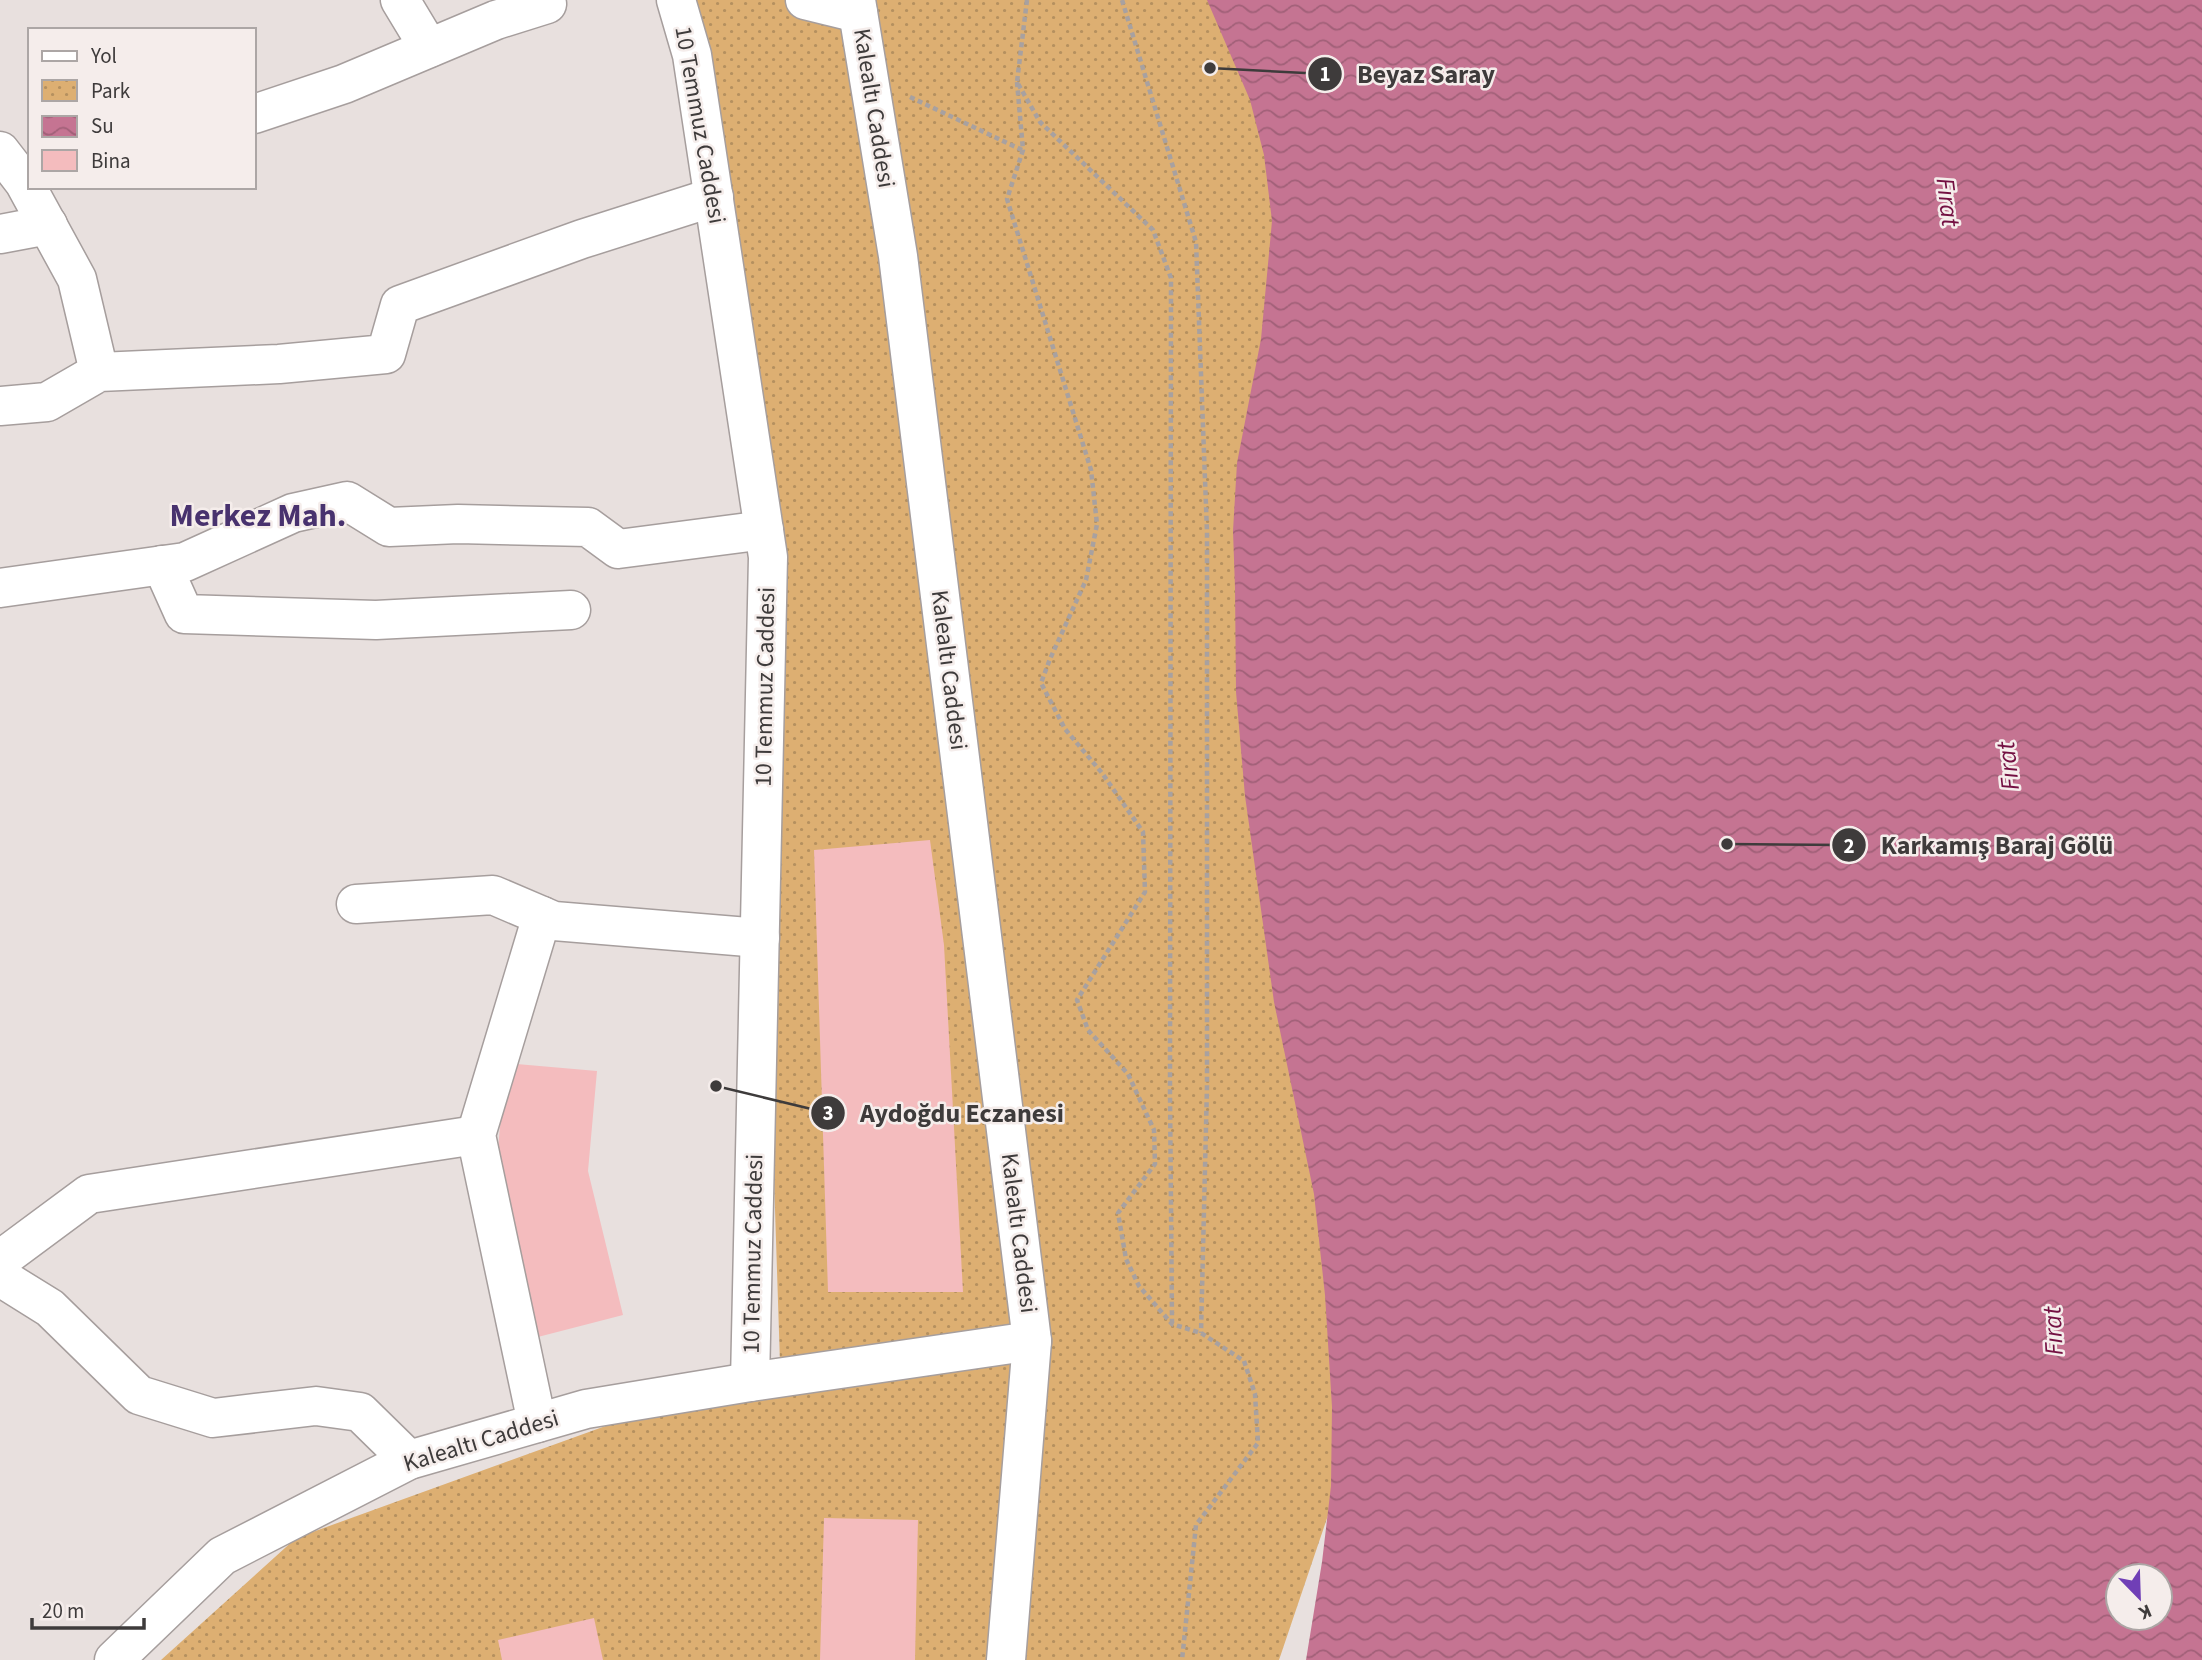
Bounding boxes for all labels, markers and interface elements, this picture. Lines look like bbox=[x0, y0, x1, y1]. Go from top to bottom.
street label: 10 Temmuz Caddesi bbox=[665, 23, 735, 227]
street label: Kalealtı Caddesi bbox=[844, 26, 904, 190]
legend bbox=[28, 28, 256, 189]
text: Yol bbox=[90, 41, 117, 71]
callout: Beyaz Saray bbox=[1308, 50, 1509, 97]
text: Beyaz Saray bbox=[1357, 56, 1495, 93]
text: 1 bbox=[1319, 59, 1331, 89]
text: Park bbox=[91, 76, 131, 106]
text: Su bbox=[91, 111, 114, 141]
text: Bina bbox=[91, 146, 131, 176]
water label: Fırat bbox=[1927, 175, 1969, 229]
district label: Merkez Mah. bbox=[170, 493, 346, 539]
street label: 10 Temmuz Caddesi bbox=[746, 587, 784, 787]
street label: Kalealtı Caddesi bbox=[922, 588, 976, 752]
water label: Fırat bbox=[1987, 739, 2029, 792]
callout: Karkamış Baraj Gölü bbox=[1832, 822, 2127, 869]
text: Karkamış Baraj Gölü bbox=[1881, 827, 2113, 864]
text: 2 bbox=[1843, 831, 1855, 861]
callout: Aydoğdu Eczanesi bbox=[811, 1089, 1078, 1136]
text: Aydoğdu Eczanesi bbox=[859, 1095, 1064, 1132]
text: 3 bbox=[822, 1098, 834, 1128]
street label: Kalealtı Caddesi bbox=[992, 1151, 1046, 1315]
street label: 10 Temmuz Caddesi bbox=[734, 1154, 772, 1354]
water label: Fırat bbox=[2033, 1305, 2073, 1356]
street label: Kalealtı Caddesi bbox=[399, 1401, 563, 1481]
north arrow bbox=[2104, 1562, 2174, 1632]
scale bar bbox=[32, 1586, 144, 1630]
text: 20 m bbox=[42, 1596, 84, 1626]
text: K bbox=[2134, 1597, 2156, 1626]

